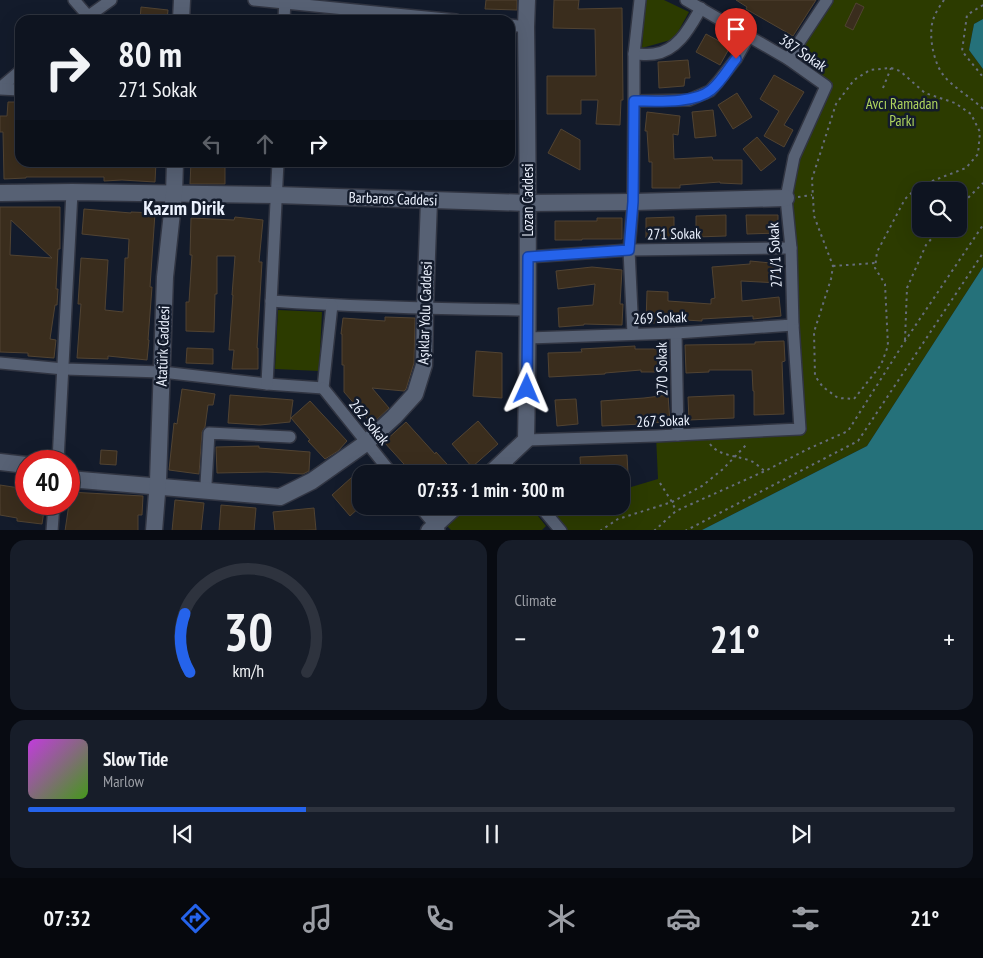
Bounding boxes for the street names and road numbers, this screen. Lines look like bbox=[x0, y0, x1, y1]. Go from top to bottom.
street label: 387 Sokak bbox=[776, 30, 831, 75]
street label: Lozan Caddesi bbox=[518, 163, 537, 237]
street label: Barbaros Caddesi bbox=[348, 187, 438, 210]
street label: 271/1 Sokak bbox=[763, 222, 786, 288]
street label: 271 Sokak bbox=[647, 224, 701, 243]
street label: Aşıklar Yolu Caddesi bbox=[413, 261, 436, 365]
street label: Atatürk Caddesi bbox=[152, 305, 173, 387]
street label: 269 Sokak bbox=[633, 307, 687, 328]
street label: 270 Sokak bbox=[652, 342, 671, 396]
street label: 262 Sokak bbox=[345, 395, 394, 449]
street label: 267 Sokak bbox=[636, 410, 690, 431]

